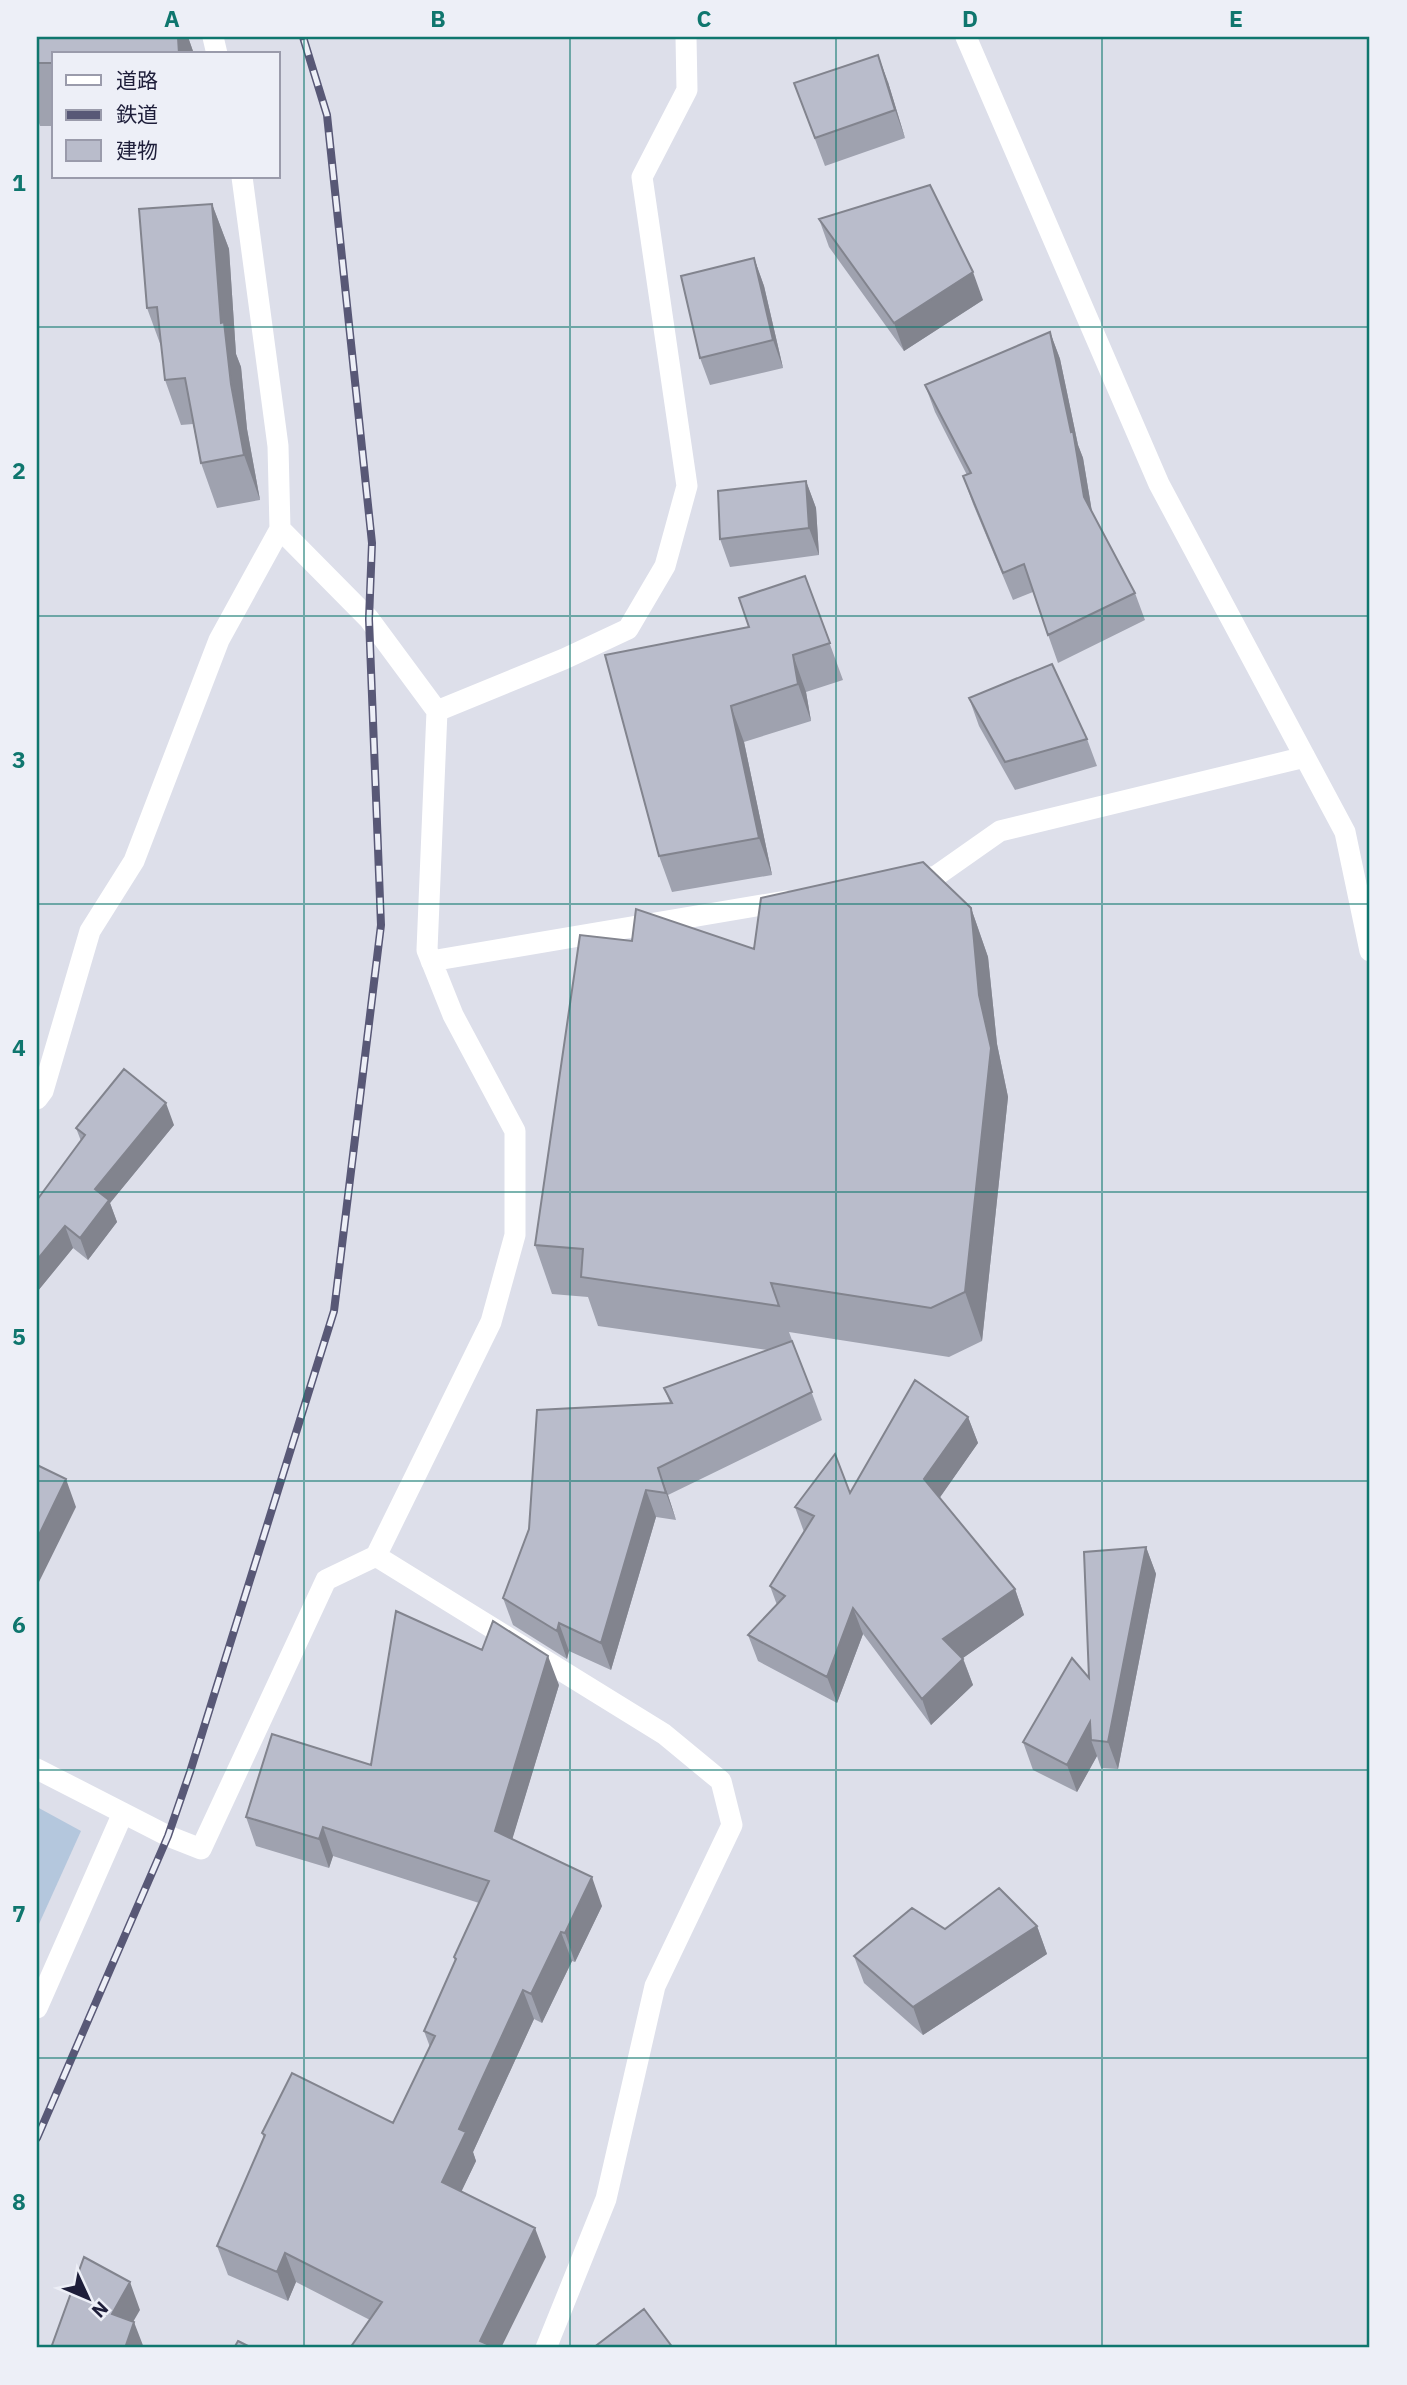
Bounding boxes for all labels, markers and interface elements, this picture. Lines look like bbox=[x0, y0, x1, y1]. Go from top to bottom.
text: A bbox=[164, 3, 180, 33]
text: B bbox=[430, 3, 446, 33]
text: C bbox=[697, 3, 712, 33]
text: D bbox=[962, 3, 978, 33]
text: E bbox=[1229, 3, 1243, 33]
legend bbox=[52, 52, 280, 178]
text: 道路 bbox=[116, 66, 158, 94]
text: 鉄道 bbox=[116, 100, 158, 128]
text: 建物 bbox=[116, 136, 158, 164]
text: 1 bbox=[12, 167, 26, 197]
text: 2 bbox=[12, 455, 26, 485]
text: 3 bbox=[12, 744, 26, 774]
text: 4 bbox=[12, 1032, 26, 1062]
text: 5 bbox=[12, 1321, 26, 1351]
text: 6 bbox=[12, 1609, 26, 1639]
text: 7 bbox=[12, 1898, 26, 1928]
text: 8 bbox=[12, 2186, 26, 2216]
north arrow bbox=[52, 2262, 122, 2332]
text: N bbox=[87, 2297, 114, 2323]

